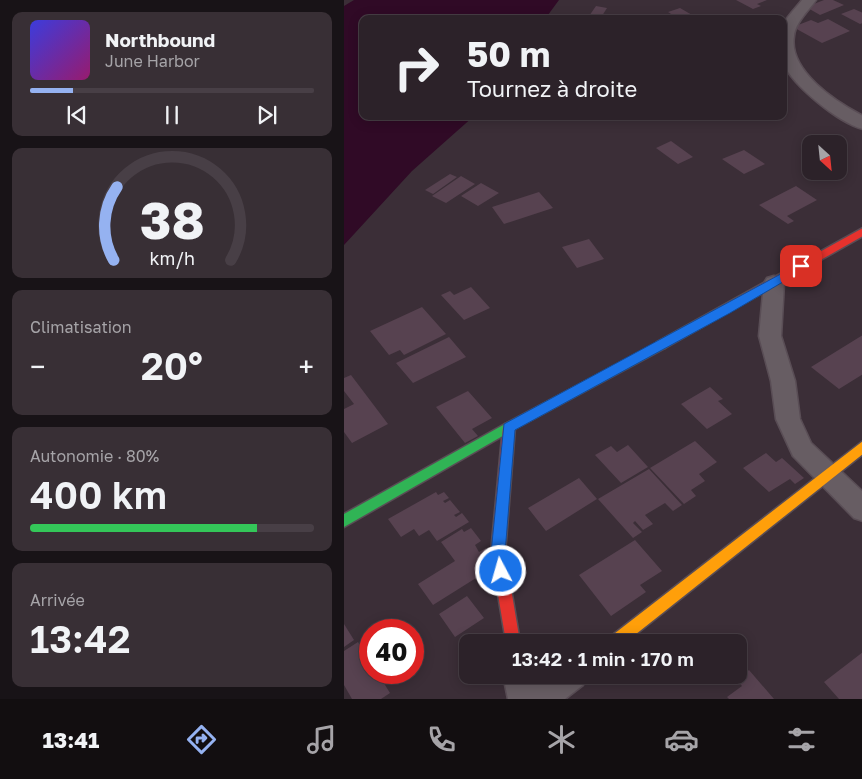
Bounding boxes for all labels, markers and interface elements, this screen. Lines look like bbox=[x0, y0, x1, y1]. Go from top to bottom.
text: Northbound bbox=[105, 28, 215, 51]
text: 50 m bbox=[467, 33, 550, 75]
icon: right bbox=[384, 35, 449, 100]
text: June Harbor bbox=[105, 51, 200, 71]
text: Tournez à droite bbox=[467, 75, 637, 102]
icon: previous bbox=[63, 101, 91, 129]
icon: pause bbox=[158, 101, 186, 129]
icon: next bbox=[253, 101, 281, 129]
north arrow bbox=[802, 135, 846, 180]
map controls bbox=[802, 135, 847, 180]
text: 38 bbox=[139, 188, 205, 250]
pin bbox=[780, 245, 822, 287]
text: km/h bbox=[149, 247, 195, 269]
icon: arrive bbox=[787, 252, 815, 280]
text: Climatisation bbox=[30, 317, 132, 337]
text: 20° bbox=[141, 343, 203, 388]
text: − bbox=[30, 350, 45, 383]
text: + bbox=[299, 350, 314, 383]
text: Autonomie · 80% bbox=[30, 446, 159, 466]
text: 400 km bbox=[30, 472, 167, 517]
position arrow bbox=[474, 544, 526, 596]
text: Arrivée bbox=[30, 590, 85, 610]
text: 13:42 bbox=[30, 616, 131, 661]
speed limit sign: 40 bbox=[359, 619, 424, 684]
text: 13:42 · 1 min · 170 m bbox=[512, 647, 694, 670]
icon: directions bbox=[184, 722, 219, 757]
icon: music bbox=[304, 722, 339, 757]
icon: phone bbox=[424, 722, 459, 757]
icon: climate bbox=[544, 722, 579, 757]
icon: car bbox=[664, 722, 699, 757]
icon: filters bbox=[784, 722, 819, 757]
text: 13:41 bbox=[43, 726, 99, 753]

